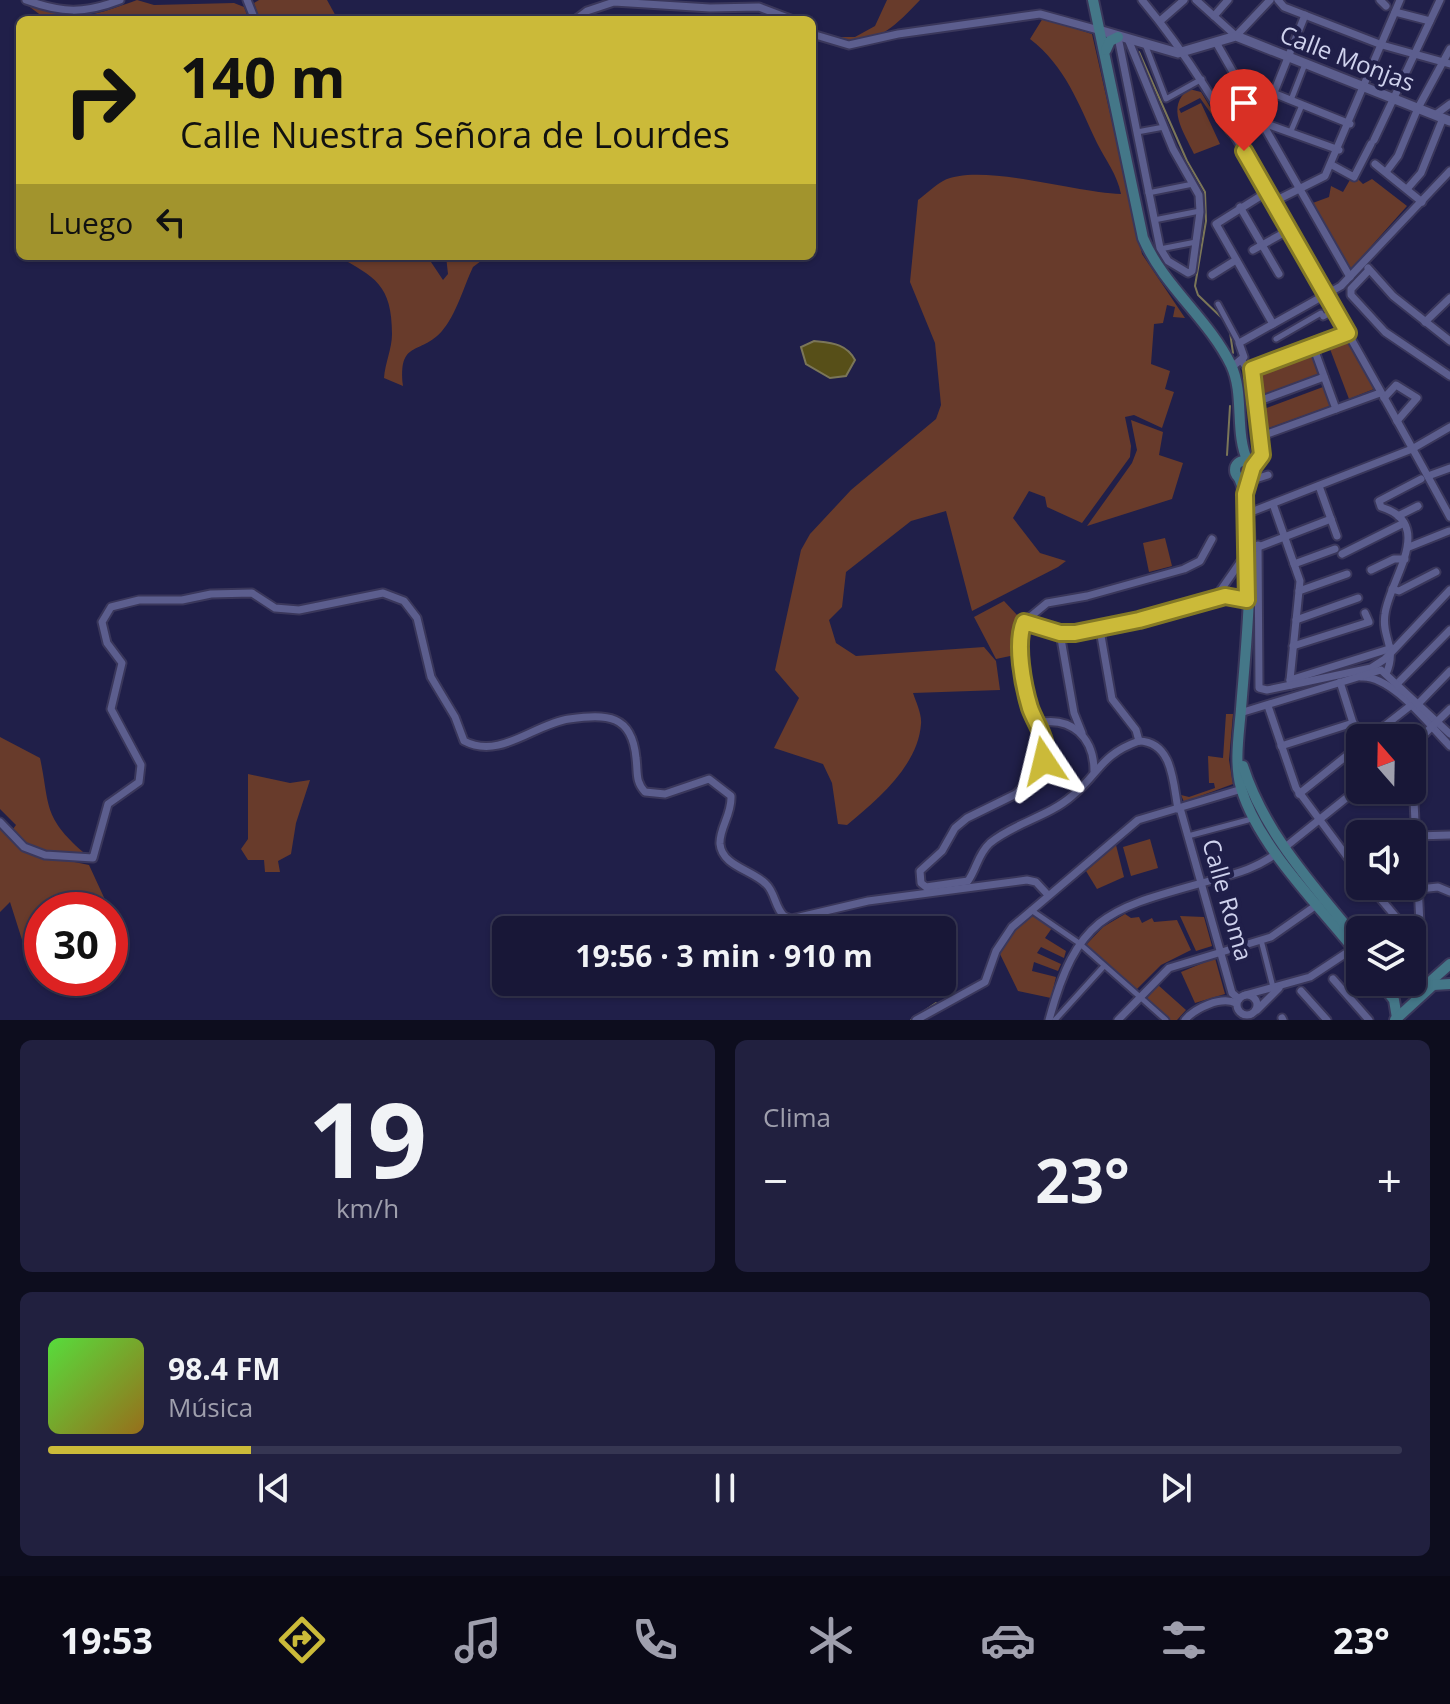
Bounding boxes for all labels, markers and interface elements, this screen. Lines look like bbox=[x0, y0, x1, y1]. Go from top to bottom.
street label: Calle Monjas bbox=[1275, 17, 1420, 98]
text: 140 m bbox=[180, 38, 346, 114]
icon: right bbox=[48, 48, 152, 152]
pin bbox=[1210, 69, 1278, 151]
icon: arrive bbox=[1222, 81, 1266, 125]
text: Calle Nuestra Señora de Lourdes bbox=[180, 110, 730, 159]
icon: left bbox=[149, 200, 193, 244]
text: Luego bbox=[48, 202, 133, 243]
position arrow bbox=[1002, 719, 1086, 803]
north arrow bbox=[1346, 724, 1426, 804]
map controls bbox=[1346, 724, 1426, 996]
button: sound bbox=[1346, 820, 1426, 900]
street label: Calle Roma bbox=[1195, 835, 1262, 964]
speed limit sign: 30 bbox=[24, 892, 128, 996]
button: layers bbox=[1346, 916, 1426, 996]
text: 19:56 · 3 min · 910 m bbox=[575, 935, 873, 976]
text: 19 bbox=[308, 1067, 427, 1208]
text: Clima bbox=[763, 1099, 831, 1135]
text: 23° bbox=[1035, 1139, 1130, 1221]
text: − bbox=[763, 1150, 788, 1210]
text: + bbox=[1377, 1150, 1402, 1210]
text: km/h bbox=[336, 1190, 399, 1226]
text: 98.4 FM bbox=[168, 1348, 281, 1389]
text: Música bbox=[168, 1389, 253, 1425]
icon: previous bbox=[252, 1466, 296, 1510]
icon: pause bbox=[703, 1466, 747, 1510]
icon: next bbox=[1154, 1466, 1198, 1510]
icon: directions bbox=[274, 1612, 330, 1668]
icon: music bbox=[450, 1612, 506, 1668]
icon: phone bbox=[627, 1612, 683, 1668]
icon: climate bbox=[803, 1612, 859, 1668]
icon: car bbox=[980, 1612, 1036, 1668]
icon: filters bbox=[1156, 1612, 1212, 1668]
text: 19:53 bbox=[60, 1616, 153, 1665]
text: 23° bbox=[1333, 1616, 1390, 1665]

